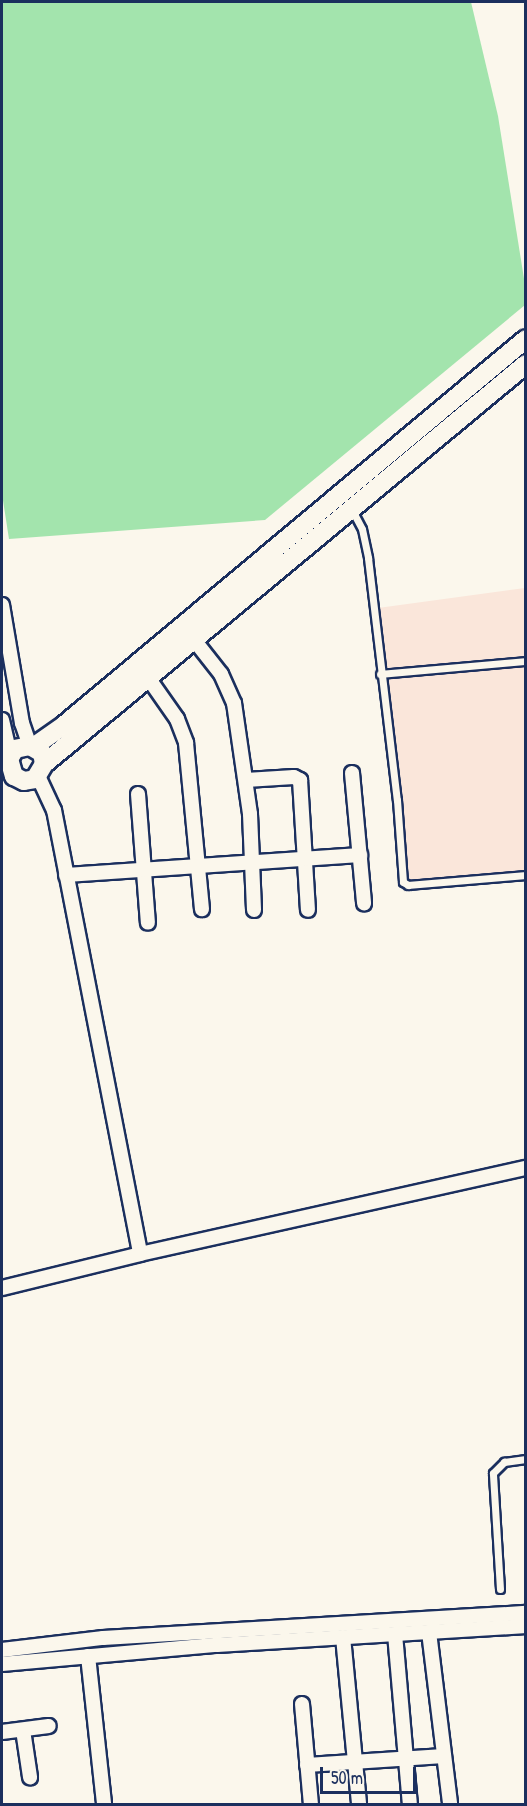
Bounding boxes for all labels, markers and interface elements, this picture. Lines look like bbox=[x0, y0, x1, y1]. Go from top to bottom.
scale bar bbox=[323, 1755, 419, 1793]
text: 50 m bbox=[331, 1765, 363, 1790]

